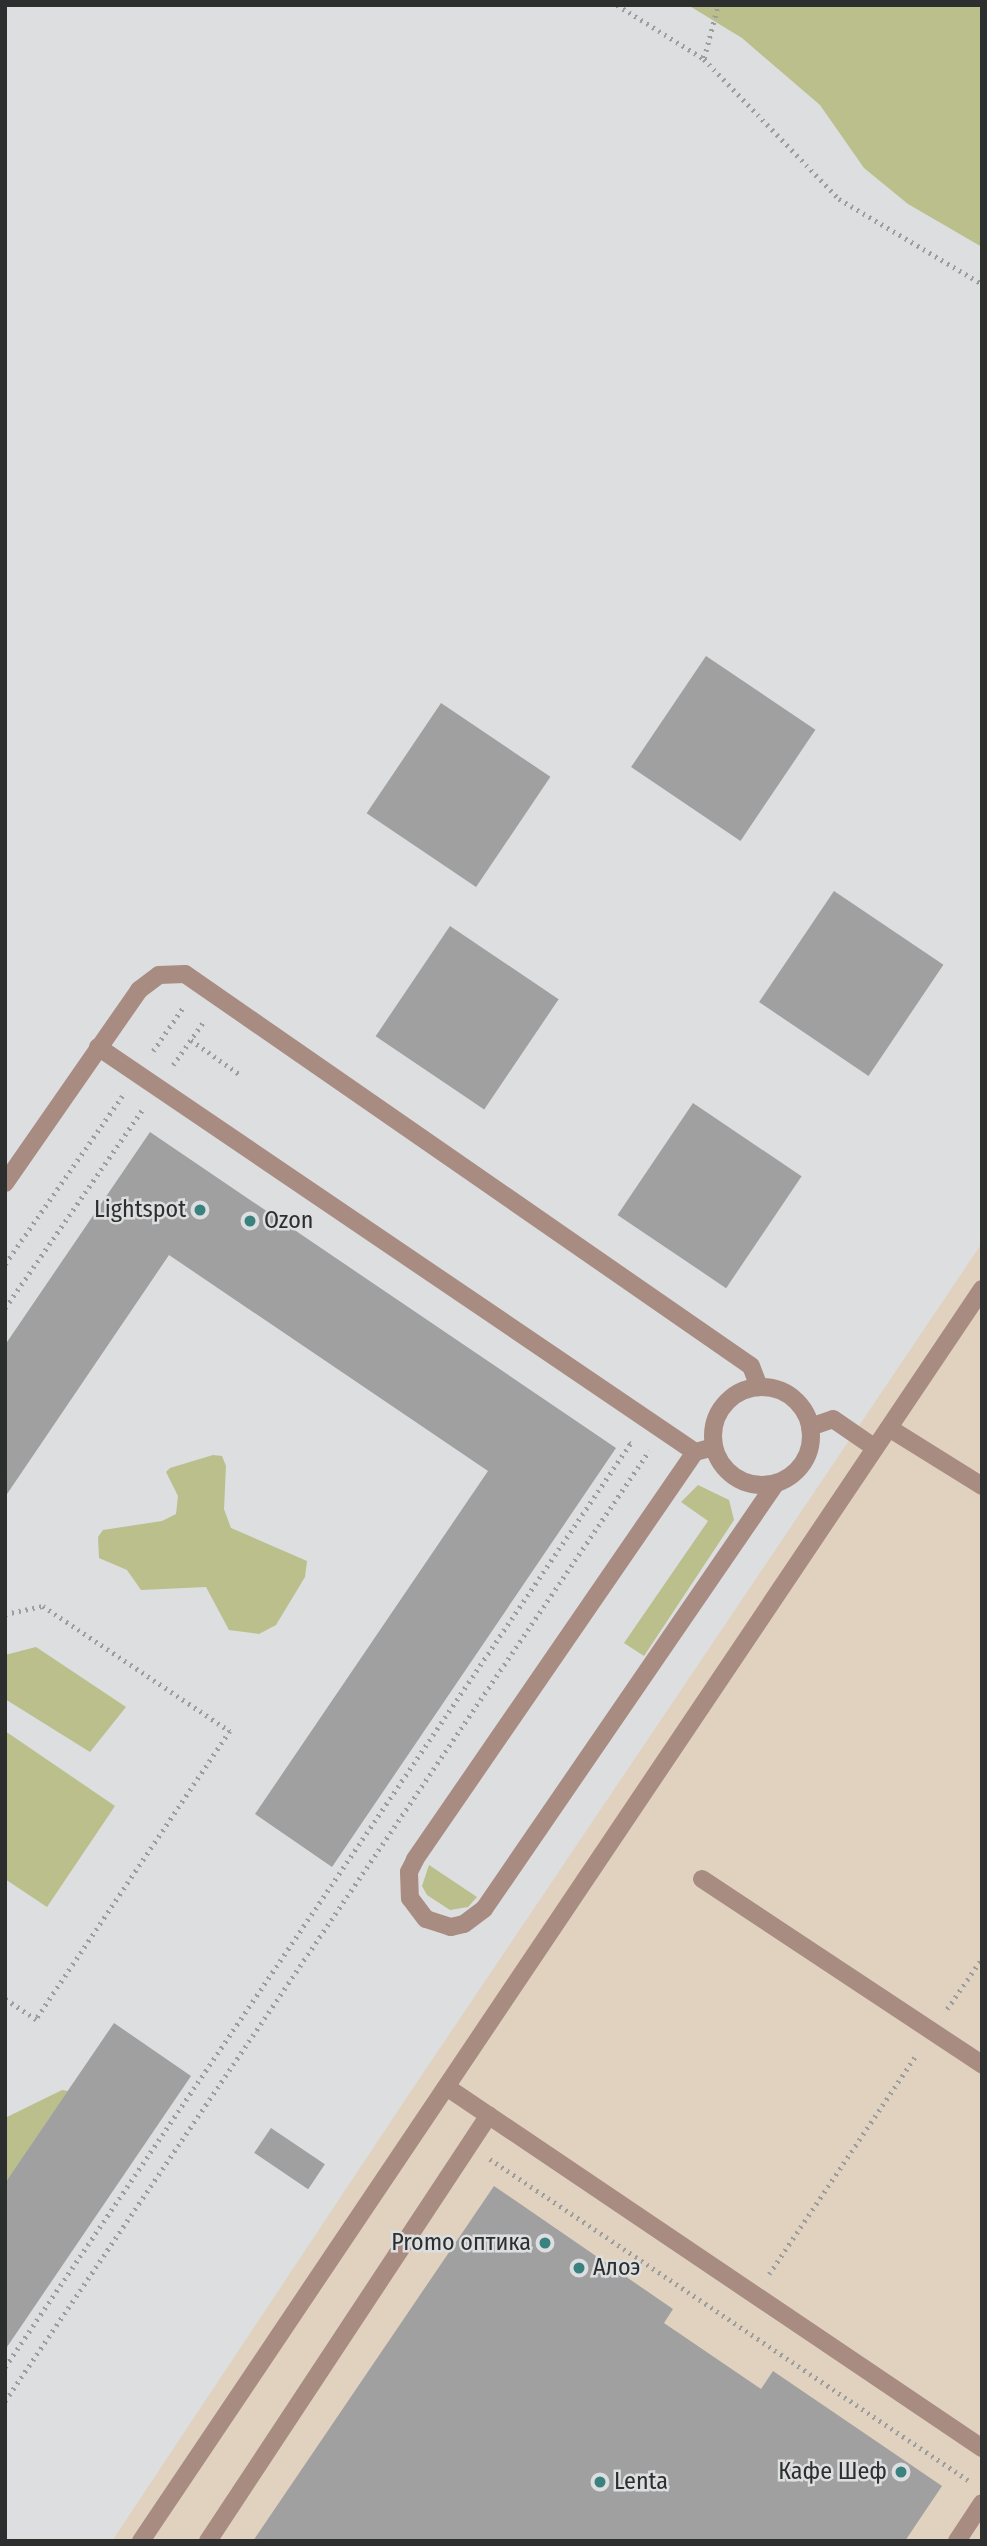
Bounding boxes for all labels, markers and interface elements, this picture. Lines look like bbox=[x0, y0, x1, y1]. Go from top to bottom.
place label: Lightspot bbox=[94, 1196, 186, 1224]
marker: Lightspot bbox=[192, 1202, 208, 1218]
place label: Ozon bbox=[264, 1207, 313, 1235]
marker: Ozon bbox=[242, 1213, 258, 1229]
place label: Promo оптика bbox=[391, 2229, 531, 2257]
marker: Promo оптика bbox=[537, 2235, 553, 2251]
place label: Алоэ bbox=[593, 2254, 640, 2282]
marker: Алоэ bbox=[571, 2260, 587, 2276]
place label: Кафе Шеф bbox=[778, 2458, 887, 2486]
marker: Кафе Шеф bbox=[893, 2464, 909, 2480]
place label: Lenta bbox=[614, 2468, 668, 2496]
marker: Lenta bbox=[592, 2474, 608, 2490]

